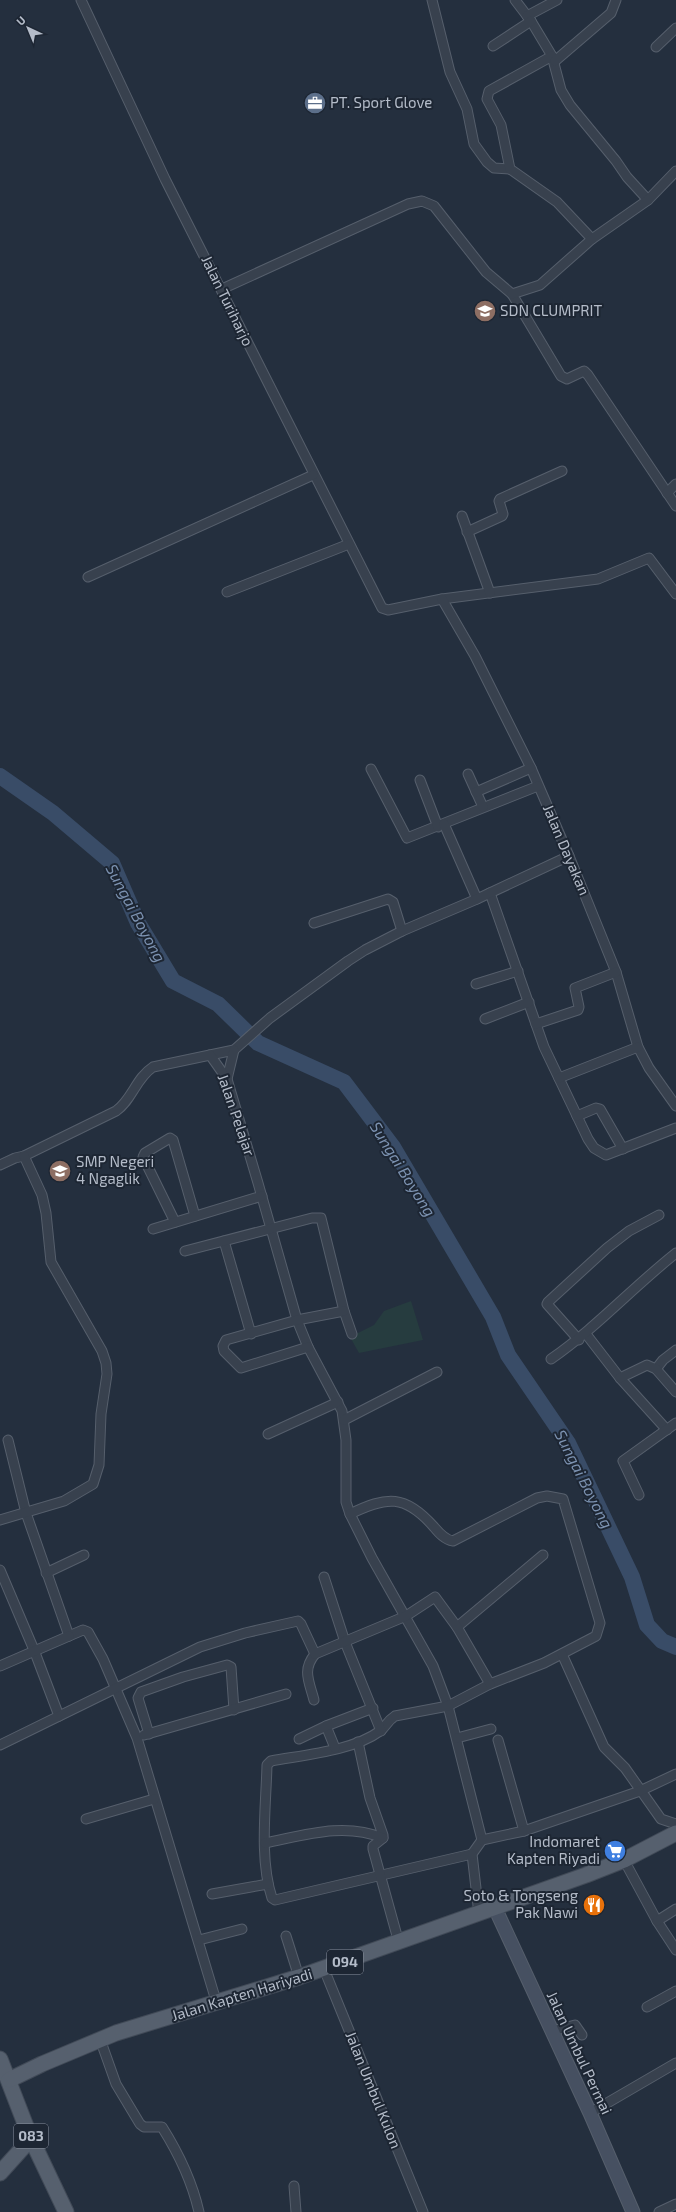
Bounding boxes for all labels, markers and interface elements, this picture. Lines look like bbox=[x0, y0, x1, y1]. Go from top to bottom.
north arrow bbox=[8, 8, 48, 48]
text: U bbox=[13, 13, 28, 28]
office icon: PT. Sport Glove bbox=[302, 90, 328, 116]
place label: PT. Sport Glove bbox=[330, 93, 432, 111]
street label: Jalan Turiharjo bbox=[197, 252, 258, 349]
school or university icon: SDN CLUMPRIT bbox=[472, 298, 498, 324]
place label: SDN CLUMPRIT bbox=[500, 301, 602, 319]
street label: Jalan Dayakan bbox=[540, 801, 594, 898]
water label: Sungai Boyong bbox=[102, 861, 170, 965]
street label: Jalan Pelajar bbox=[214, 1071, 259, 1158]
water label: Sungai Boyong bbox=[366, 1118, 440, 1220]
place label: SMP Negeri 4 Ngaglik bbox=[76, 1152, 154, 1187]
school or university icon: SMP Negeri 4 Ngaglik bbox=[47, 1158, 73, 1184]
water label: Sungai Boyong bbox=[551, 1426, 617, 1532]
place label: Indomaret Kapten Riyadi bbox=[507, 1832, 600, 1867]
supermarket icon: Indomaret Kapten Riyadi bbox=[602, 1838, 628, 1864]
place label: Soto & Tongseng Pak Nawi bbox=[464, 1886, 579, 1921]
restaurant icon: Soto & Tongseng Pak Nawi bbox=[581, 1892, 607, 1918]
road number: 094 bbox=[327, 1950, 363, 1974]
street label: Jalan Kapten Hariyadi bbox=[169, 1964, 314, 2024]
street label: Jalan Umbul Permai bbox=[544, 1988, 616, 2117]
street label: Jalan Umbul Kulon bbox=[342, 2028, 406, 2151]
road number: 083 bbox=[14, 2124, 48, 2148]

